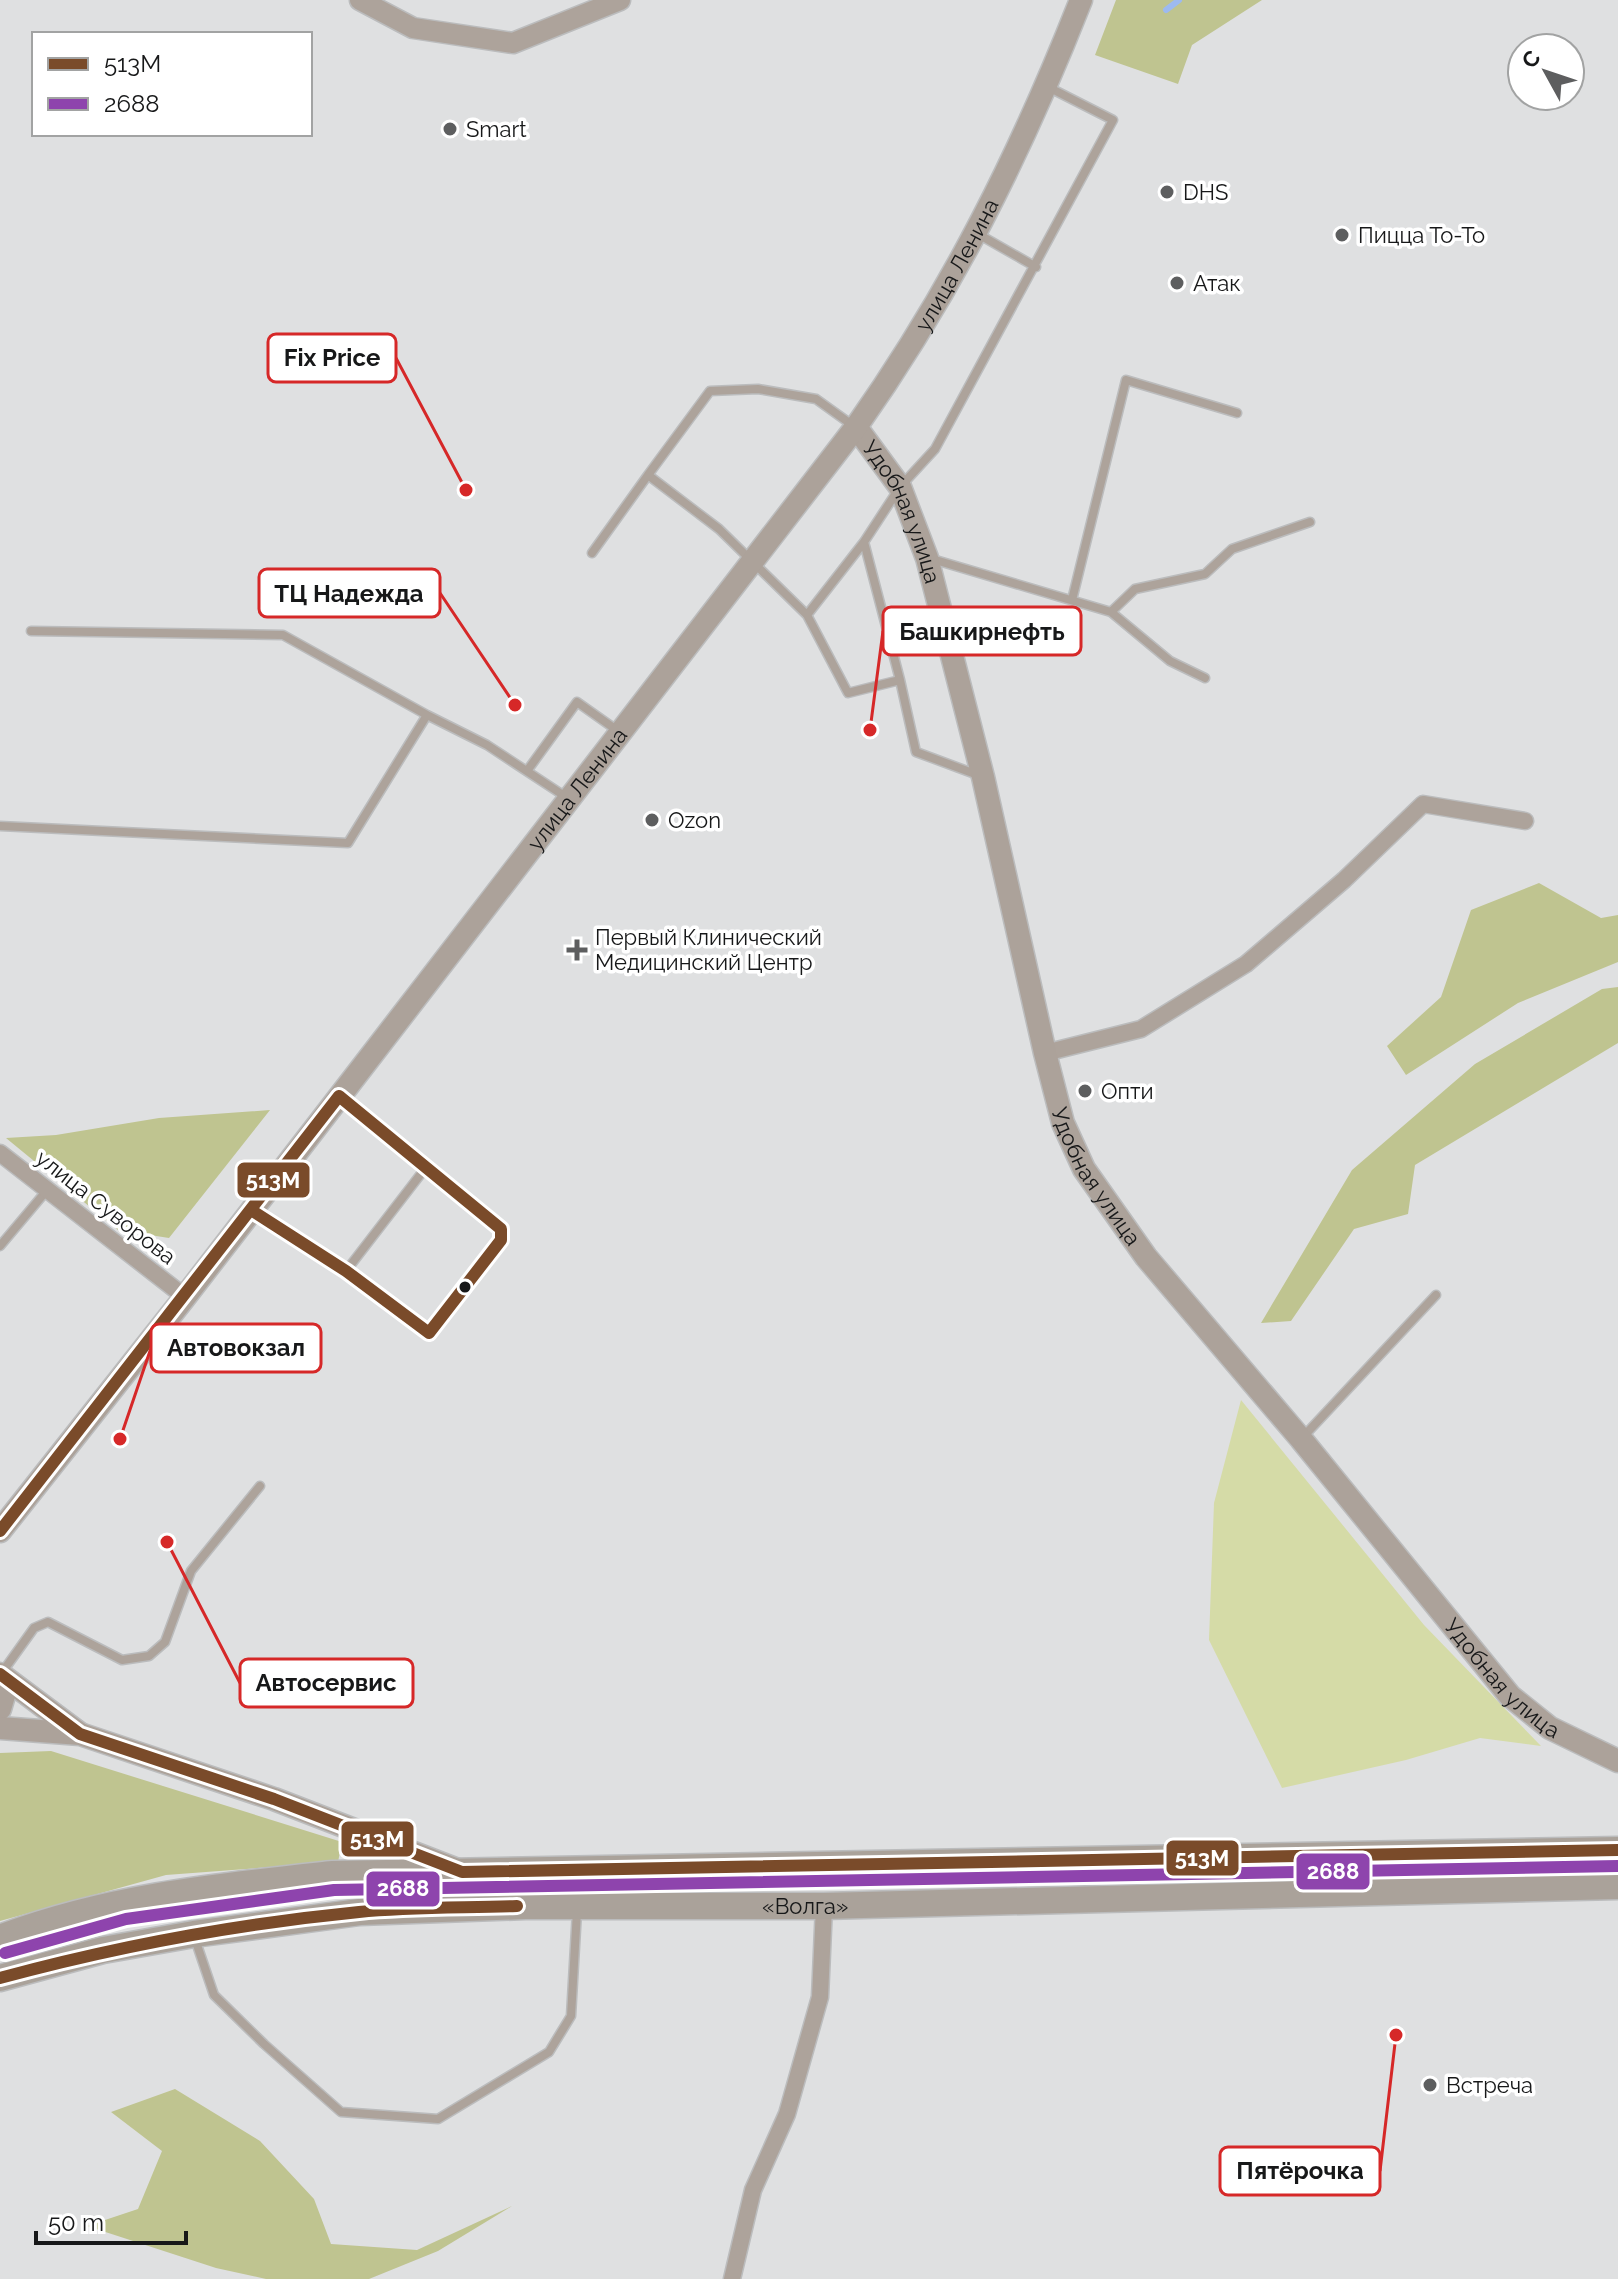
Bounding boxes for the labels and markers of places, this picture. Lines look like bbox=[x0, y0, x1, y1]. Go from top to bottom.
place label: Smart bbox=[466, 116, 527, 142]
marker: Smart bbox=[441, 120, 459, 138]
place label: DHS bbox=[1183, 179, 1228, 205]
marker: DHS bbox=[1158, 183, 1176, 201]
place label: Пицца То-То bbox=[1358, 222, 1485, 248]
marker: Пицца То-То bbox=[1333, 226, 1351, 244]
place label: Атак bbox=[1193, 270, 1241, 296]
marker: Атак bbox=[1168, 274, 1186, 292]
callout: Fix Price bbox=[268, 334, 396, 382]
callout: ТЦ Надежда bbox=[259, 569, 440, 617]
callout: Башкирнефть bbox=[883, 607, 1081, 655]
place label: Ozon bbox=[668, 807, 721, 833]
marker: Ozon bbox=[643, 811, 661, 829]
place label: Первый Клинический Медицинский Центр bbox=[595, 924, 822, 975]
marker: Первый Клинический Медицинский Центр bbox=[566, 939, 588, 961]
place label: Опти bbox=[1101, 1078, 1154, 1104]
marker: Опти bbox=[1076, 1082, 1094, 1100]
unlabelled marker bbox=[457, 1279, 473, 1295]
callout: Автовокзал bbox=[151, 1324, 321, 1372]
callout: Автосервис bbox=[240, 1659, 413, 1707]
place label: Встреча bbox=[1446, 2072, 1533, 2098]
marker: Встреча bbox=[1421, 2076, 1439, 2094]
callout: Пятёрочка bbox=[1220, 2147, 1380, 2195]

